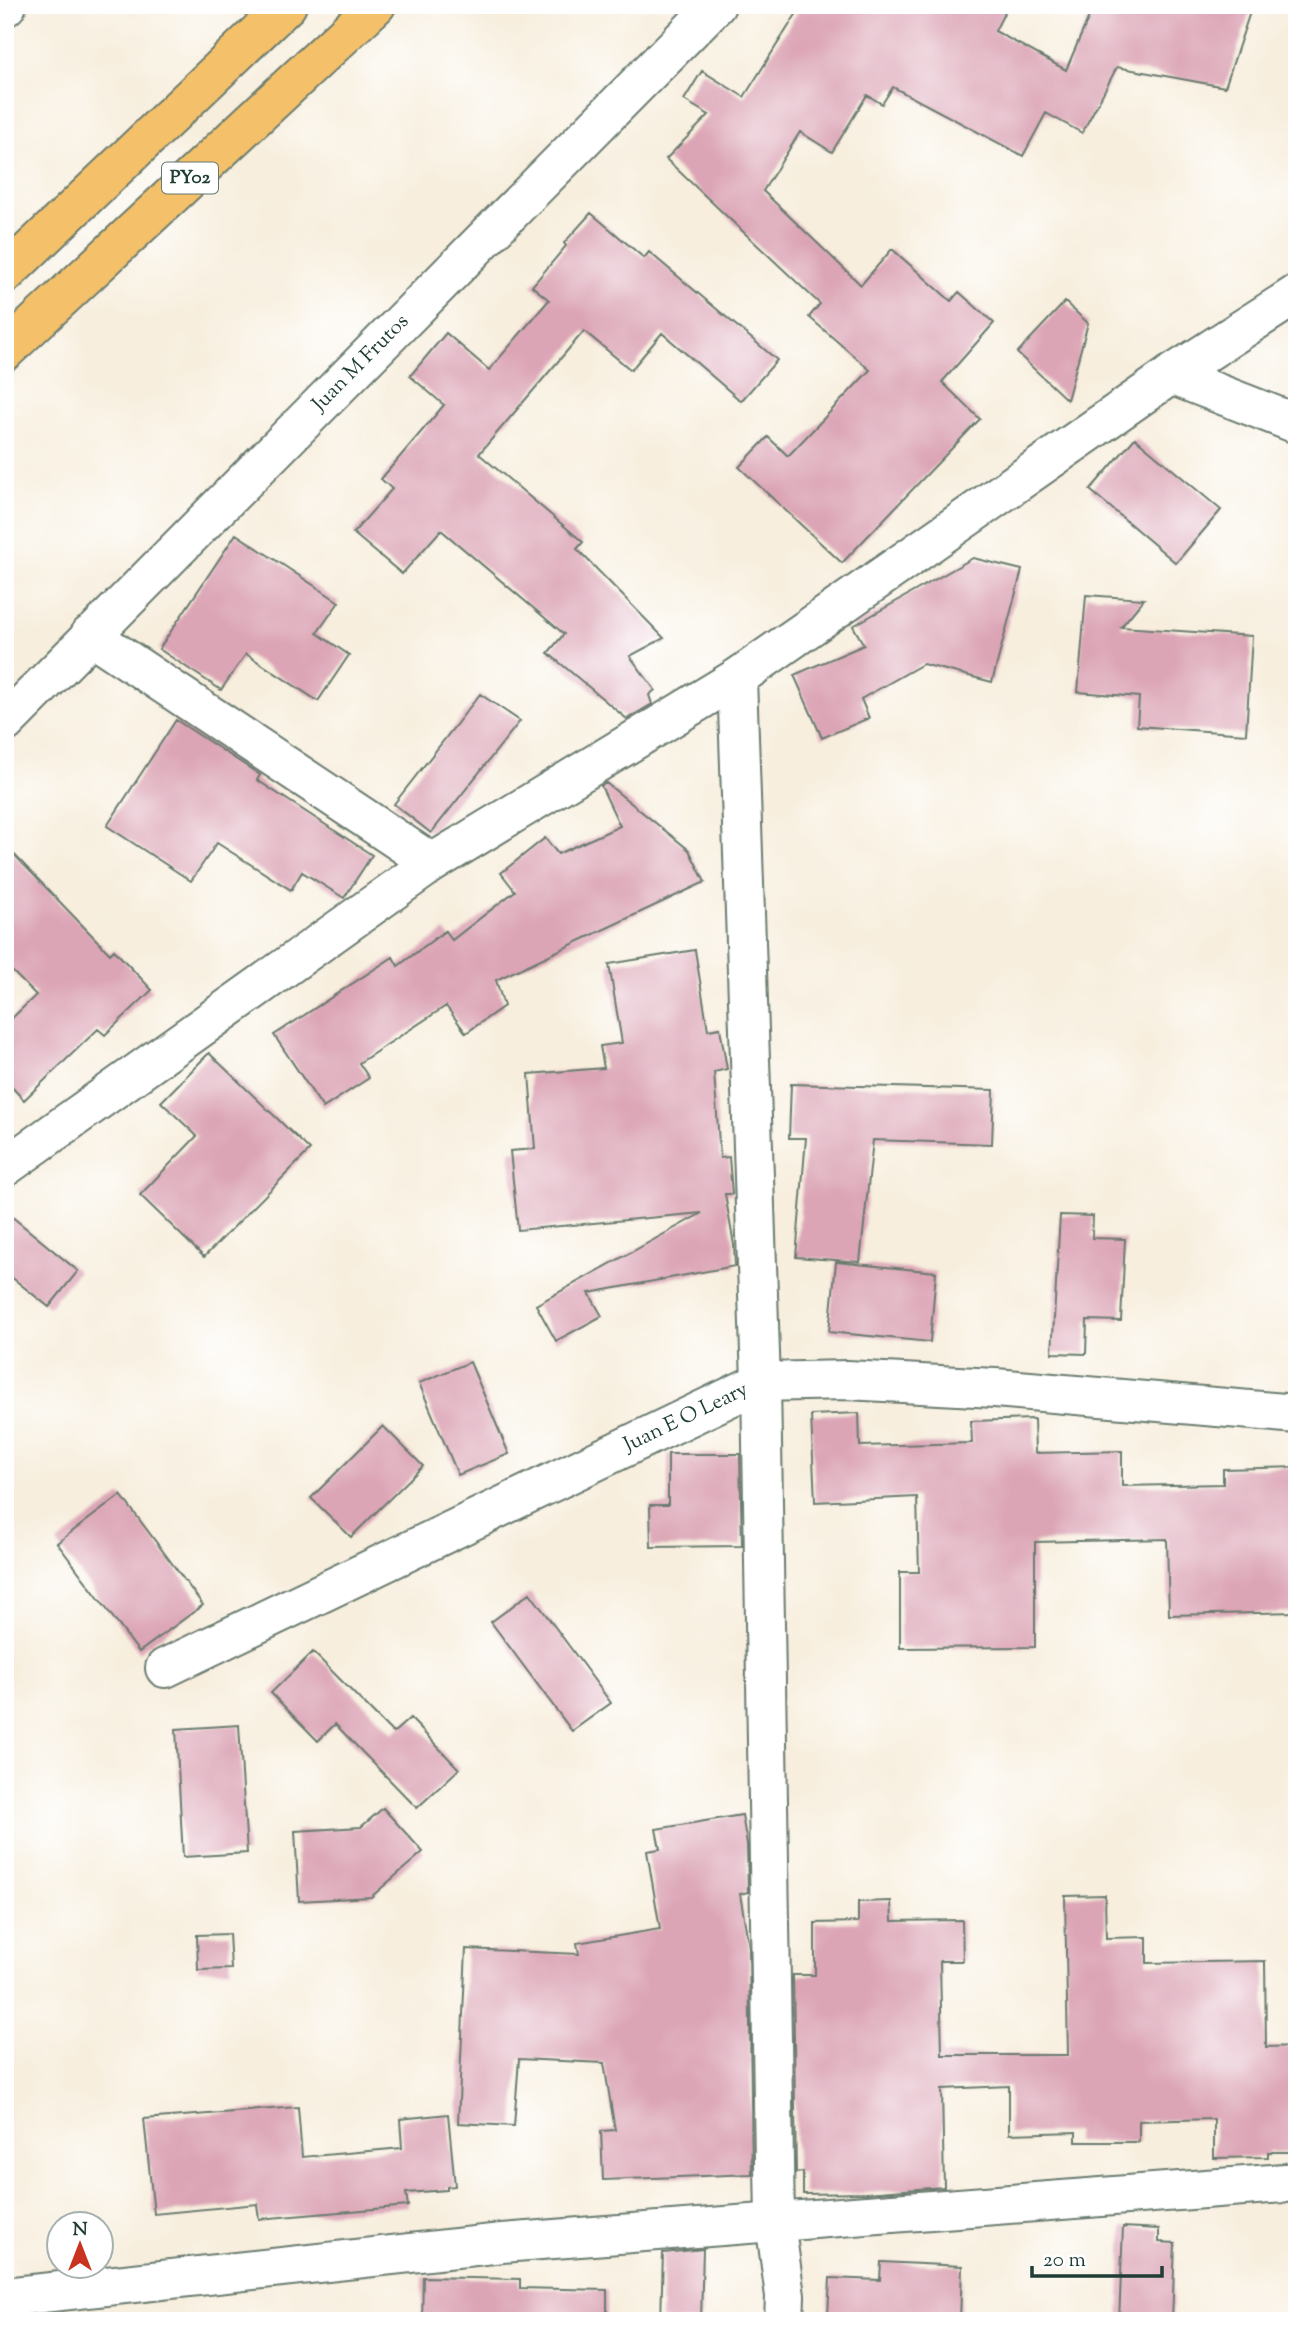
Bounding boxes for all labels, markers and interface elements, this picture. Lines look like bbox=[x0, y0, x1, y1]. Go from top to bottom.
road number: PY02 bbox=[162, 162, 218, 194]
street label: Juan M Frutos bbox=[305, 308, 416, 420]
street label: Juan E O Leary bbox=[618, 1375, 754, 1461]
north arrow bbox=[46, 2210, 116, 2280]
text: N bbox=[72, 2217, 88, 2244]
scale bar bbox=[1032, 2235, 1162, 2279]
text: 20 m bbox=[1043, 2246, 1086, 2276]

